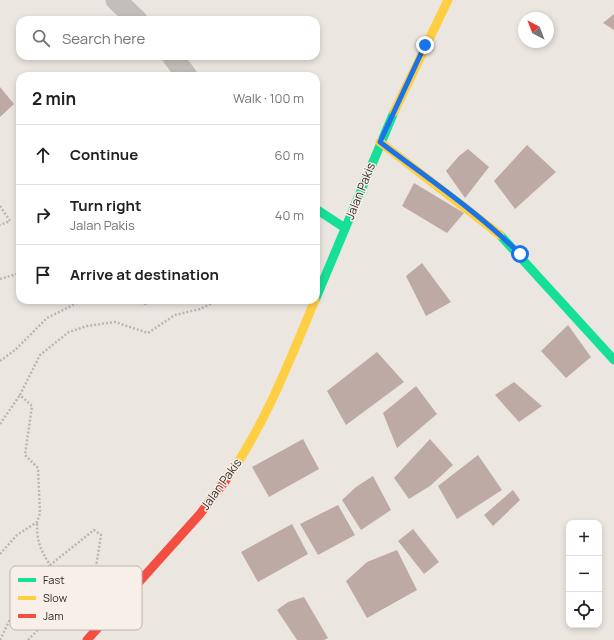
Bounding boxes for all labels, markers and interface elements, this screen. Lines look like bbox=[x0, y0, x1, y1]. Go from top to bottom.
north arrow bbox=[518, 12, 554, 48]
search box bbox=[16, 16, 320, 60]
icon: search bbox=[30, 27, 52, 49]
text: Search here bbox=[62, 28, 145, 49]
route end bbox=[416, 36, 434, 54]
text: 2 min bbox=[32, 87, 76, 110]
text: Walk · 100 m bbox=[233, 89, 304, 107]
icon: ahead bbox=[32, 144, 54, 166]
text: Continue bbox=[70, 144, 138, 165]
text: 60 m bbox=[274, 146, 304, 164]
street label: Jalan Pakis bbox=[341, 160, 379, 222]
text: Turn right bbox=[70, 195, 141, 216]
icon: right bbox=[32, 204, 54, 226]
text: 40 m bbox=[275, 206, 304, 224]
text: Jalan Pakis bbox=[70, 216, 135, 234]
route start bbox=[511, 245, 529, 263]
icon: arrive bbox=[32, 264, 54, 286]
text: Arrive at destination bbox=[70, 264, 219, 285]
street label: Jalan Pakis bbox=[197, 455, 245, 513]
map controls bbox=[566, 520, 602, 628]
button: + bbox=[566, 520, 602, 556]
button: − bbox=[566, 556, 602, 592]
legend bbox=[10, 566, 142, 630]
text: Fast bbox=[43, 572, 65, 587]
text: Slow bbox=[43, 590, 68, 605]
button: locate bbox=[566, 592, 602, 628]
text: Jam bbox=[43, 608, 64, 623]

